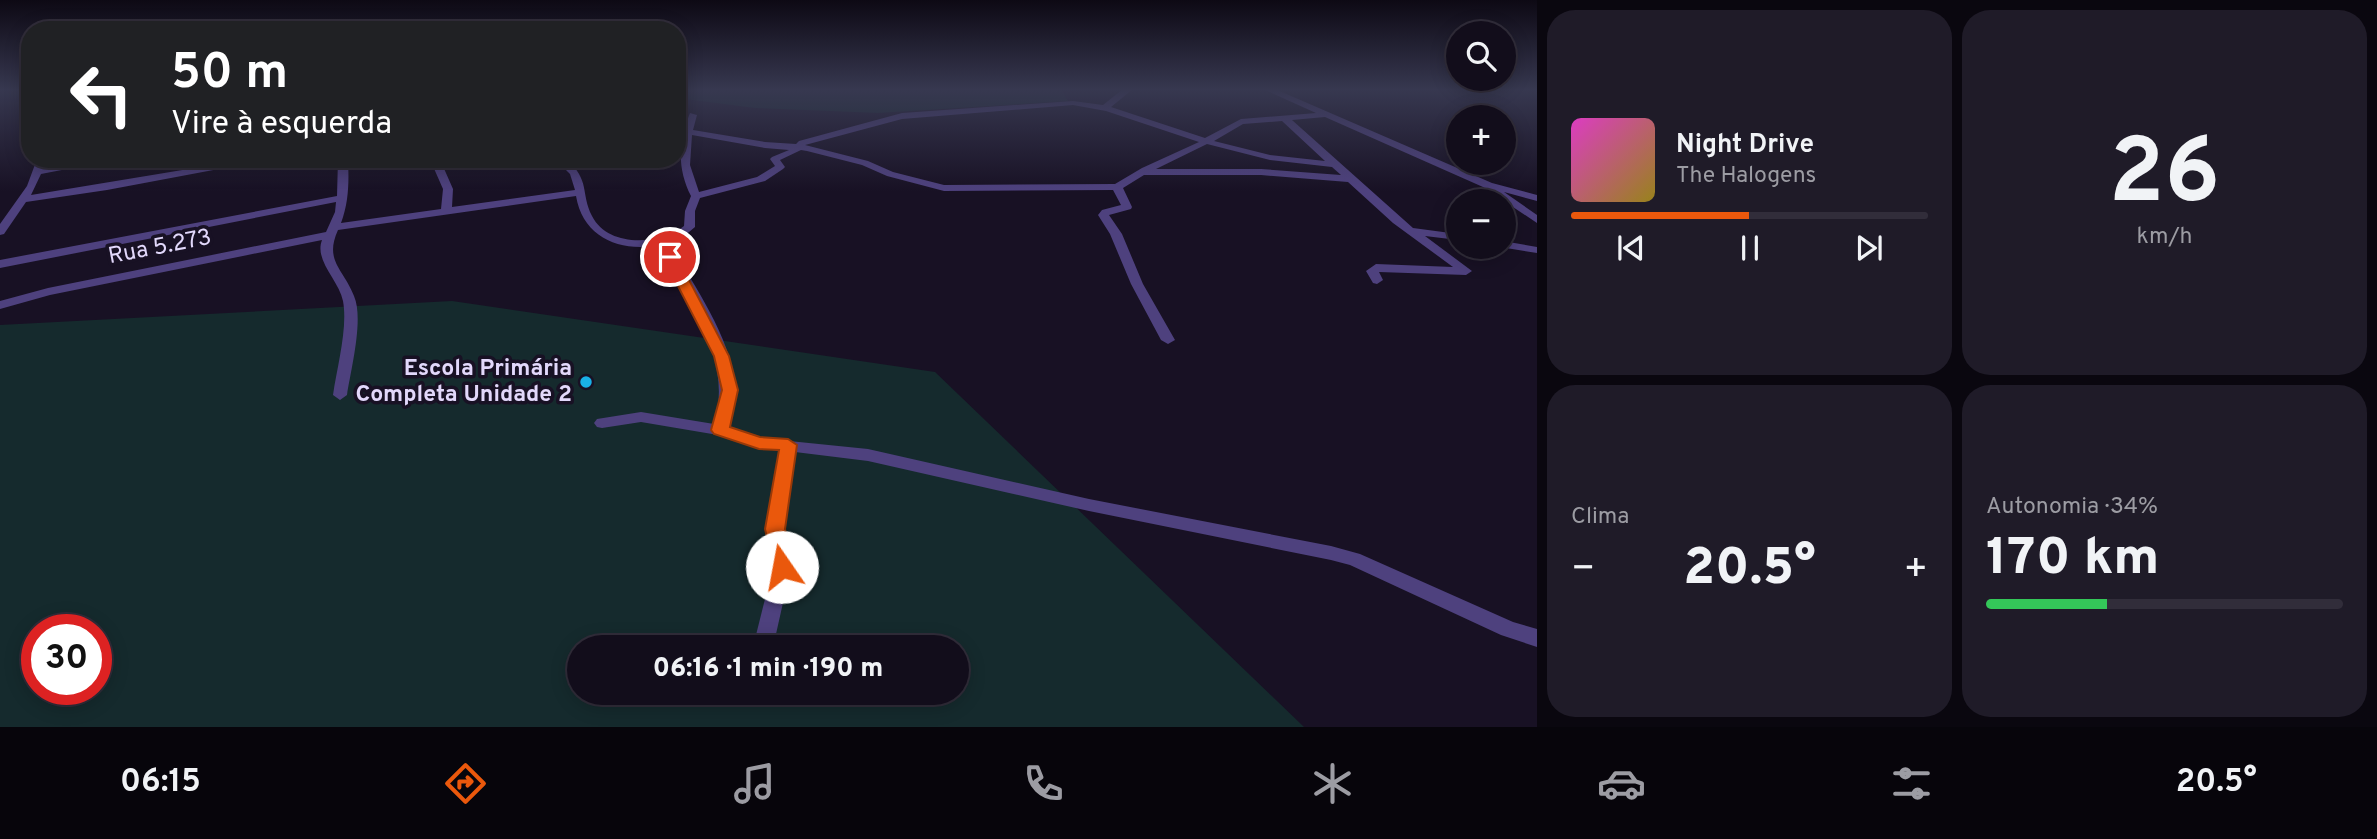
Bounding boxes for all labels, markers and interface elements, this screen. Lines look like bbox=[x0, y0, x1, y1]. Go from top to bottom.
map controls bbox=[1446, 21, 1516, 259]
button: search bbox=[1446, 21, 1516, 91]
text: 50 m bbox=[171, 44, 288, 106]
icon: left bbox=[56, 49, 147, 140]
text: Vire à esquerda bbox=[171, 105, 392, 145]
button: + bbox=[1446, 105, 1516, 175]
text: 26 bbox=[2109, 120, 2220, 235]
text: Night Drive bbox=[1676, 129, 1814, 162]
text: The Halogens bbox=[1676, 162, 1816, 191]
button: − bbox=[1446, 189, 1516, 259]
text: km/h bbox=[2137, 223, 2192, 252]
street label: Rua 5.273 bbox=[106, 224, 214, 272]
pin bbox=[640, 227, 700, 287]
icon: previous bbox=[1612, 229, 1650, 267]
icon: pause bbox=[1731, 229, 1769, 267]
icon: next bbox=[1850, 229, 1888, 267]
icon: arrive bbox=[651, 238, 689, 276]
place label: Escola Primária Completa Unidade 2 bbox=[356, 355, 572, 410]
marker: Escola Primária Completa Unidade 2 bbox=[578, 374, 594, 390]
text: Autonomia · 34% bbox=[1986, 493, 2158, 522]
text: Clima bbox=[1571, 503, 1629, 532]
text: 170 km bbox=[1986, 527, 2159, 593]
position arrow bbox=[745, 530, 819, 604]
text: 20.5° bbox=[1683, 537, 1816, 603]
text: − bbox=[1571, 546, 1596, 595]
text: + bbox=[1903, 546, 1928, 595]
speed limit sign: 30 bbox=[21, 614, 112, 705]
text: 06:16 · 1 min · 190 m bbox=[653, 653, 883, 686]
icon: directions bbox=[441, 759, 490, 808]
icon: music bbox=[730, 759, 779, 808]
icon: phone bbox=[1019, 759, 1068, 808]
icon: climate bbox=[1308, 759, 1357, 808]
icon: car bbox=[1597, 759, 1646, 808]
icon: filters bbox=[1887, 759, 1936, 808]
text: 06:15 bbox=[120, 763, 201, 803]
text: 20.5° bbox=[2176, 763, 2257, 803]

